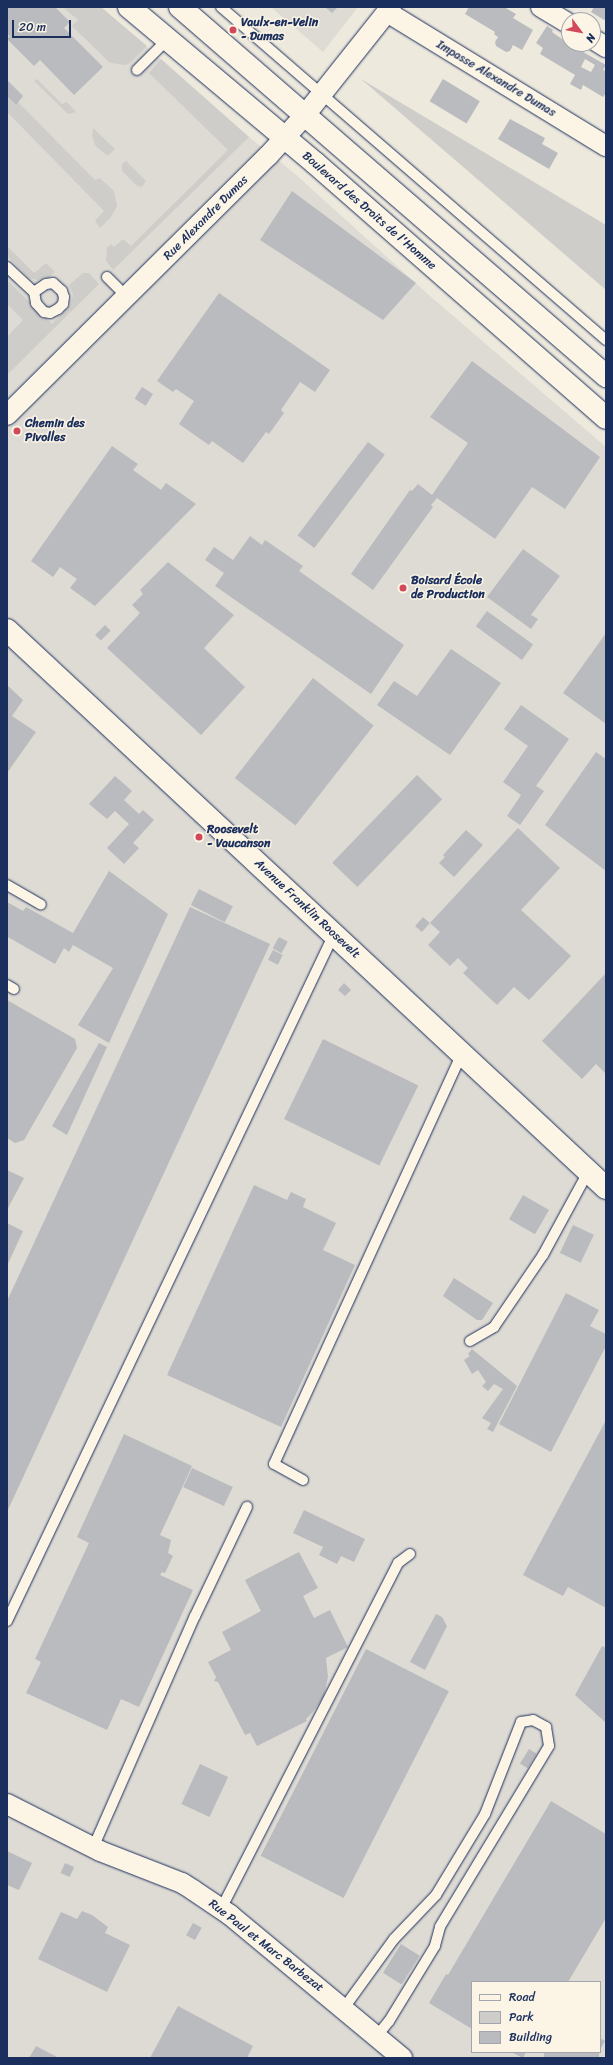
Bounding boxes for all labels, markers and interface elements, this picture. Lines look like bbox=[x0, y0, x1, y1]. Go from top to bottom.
scale bar bbox=[14, 12, 73, 38]
north arrow bbox=[561, 12, 601, 52]
text: 20 m bbox=[19, 16, 46, 38]
place label: Vaulx-en-Velin - Dumas bbox=[241, 16, 318, 44]
marker: Vaulx-en-Velin - Dumas bbox=[228, 25, 238, 35]
text: N bbox=[581, 30, 601, 46]
street label: Impasse Alexandre Dumas bbox=[434, 38, 558, 120]
street label: Boulevard des Droits de l'Homme bbox=[299, 149, 439, 273]
street label: Rue Alexandre Dumas bbox=[161, 173, 251, 263]
place label: Chemin des Pivolles bbox=[25, 417, 85, 445]
marker: Chemin des Pivolles bbox=[12, 426, 22, 436]
place label: Boisard École de Production bbox=[411, 574, 485, 602]
marker: Boisard École de Production bbox=[398, 583, 408, 593]
place label: Roosevelt - Vaucanson bbox=[207, 823, 270, 851]
marker: Roosevelt - Vaucanson bbox=[194, 832, 204, 842]
street label: Avenue Franklin Roosevelt bbox=[251, 856, 363, 962]
street label: Rue Paul et Marc Barbezat bbox=[206, 1897, 326, 1995]
legend bbox=[471, 1981, 601, 2053]
text: Road bbox=[509, 1986, 535, 2008]
text: Park bbox=[509, 2006, 534, 2028]
text: Building bbox=[509, 2026, 552, 2048]

